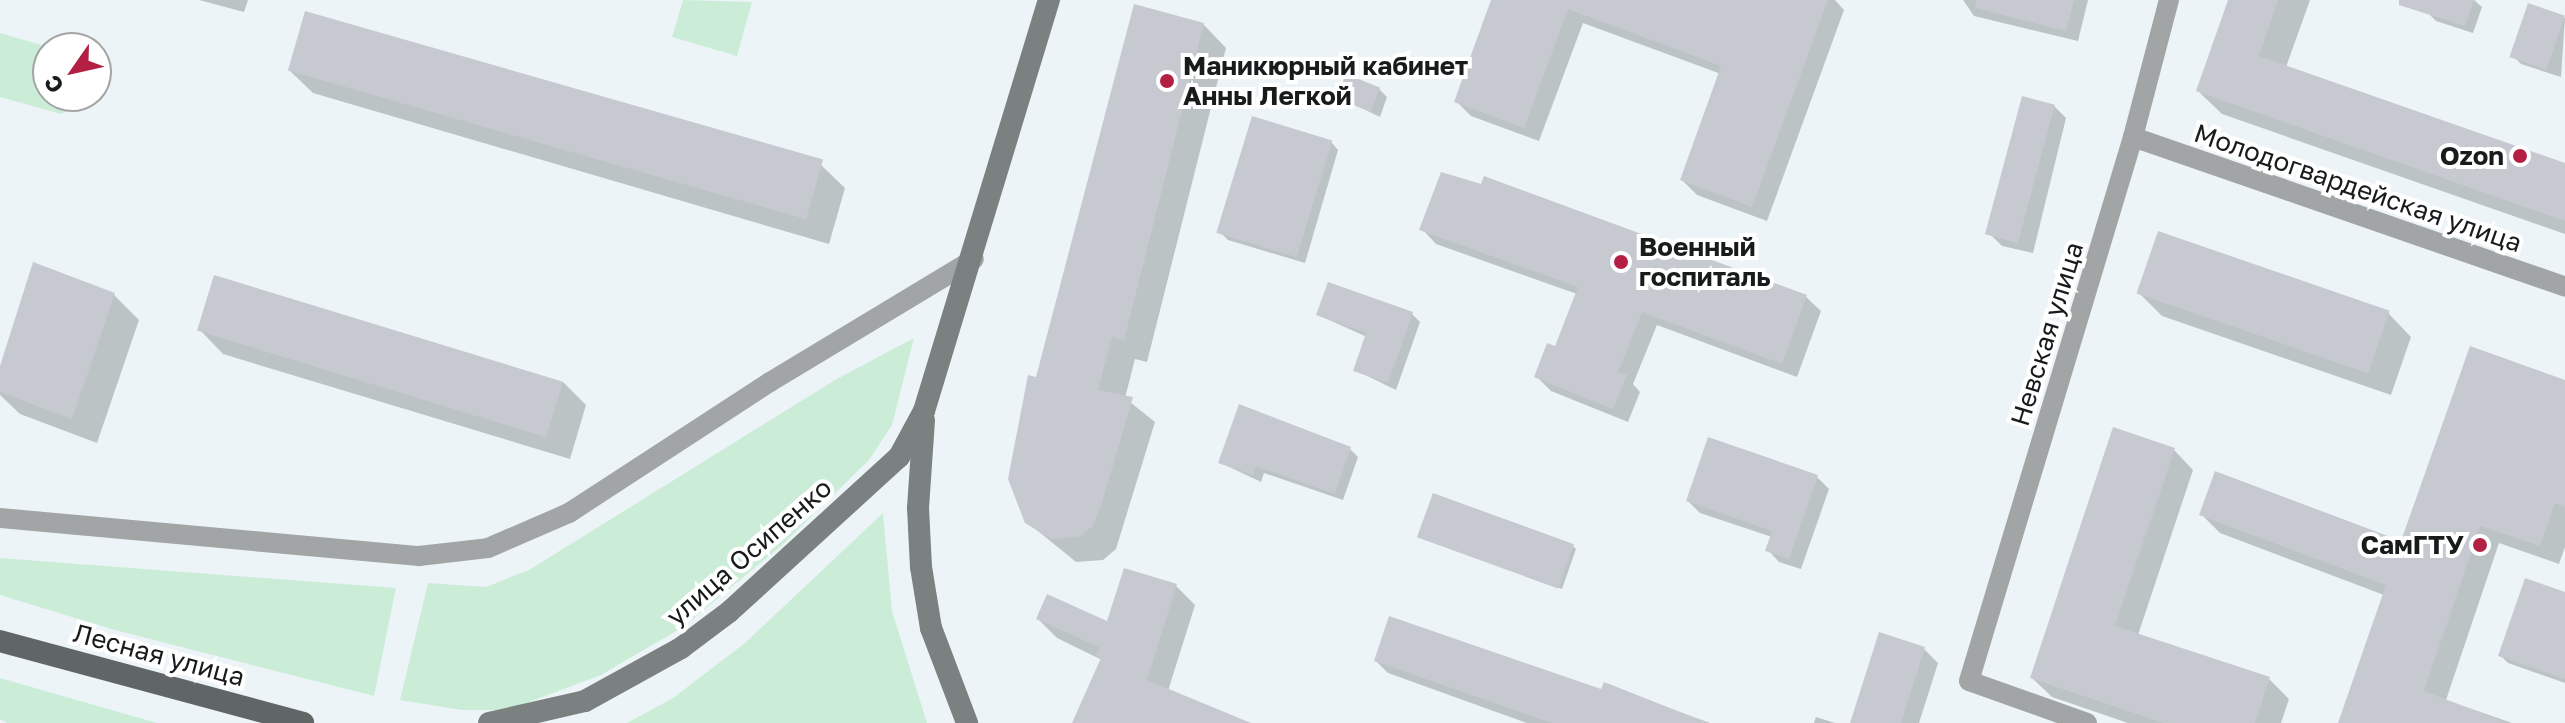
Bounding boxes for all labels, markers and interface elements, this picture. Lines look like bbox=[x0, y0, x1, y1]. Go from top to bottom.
north arrow bbox=[32, 32, 112, 112]
place label: Маникюрный кабинет Анны Легкой bbox=[1183, 50, 1468, 112]
text: С bbox=[38, 71, 69, 99]
marker: Маникюрный кабинет Анны Легкой bbox=[1158, 72, 1176, 90]
street label: Молодогвардейская улица bbox=[2190, 117, 2526, 259]
place label: Ozon bbox=[2440, 140, 2504, 172]
marker: Ozon bbox=[2511, 147, 2529, 165]
place label: Военный госпиталь bbox=[1639, 231, 1770, 292]
street label: Невская улица bbox=[2004, 238, 2090, 430]
marker: Военный госпиталь bbox=[1610, 251, 1632, 273]
street label: улица Осипенко bbox=[660, 472, 838, 632]
place label: СамГТУ bbox=[2361, 529, 2464, 561]
marker: СамГТУ bbox=[2471, 536, 2489, 554]
street label: Лесная улица bbox=[70, 617, 248, 693]

